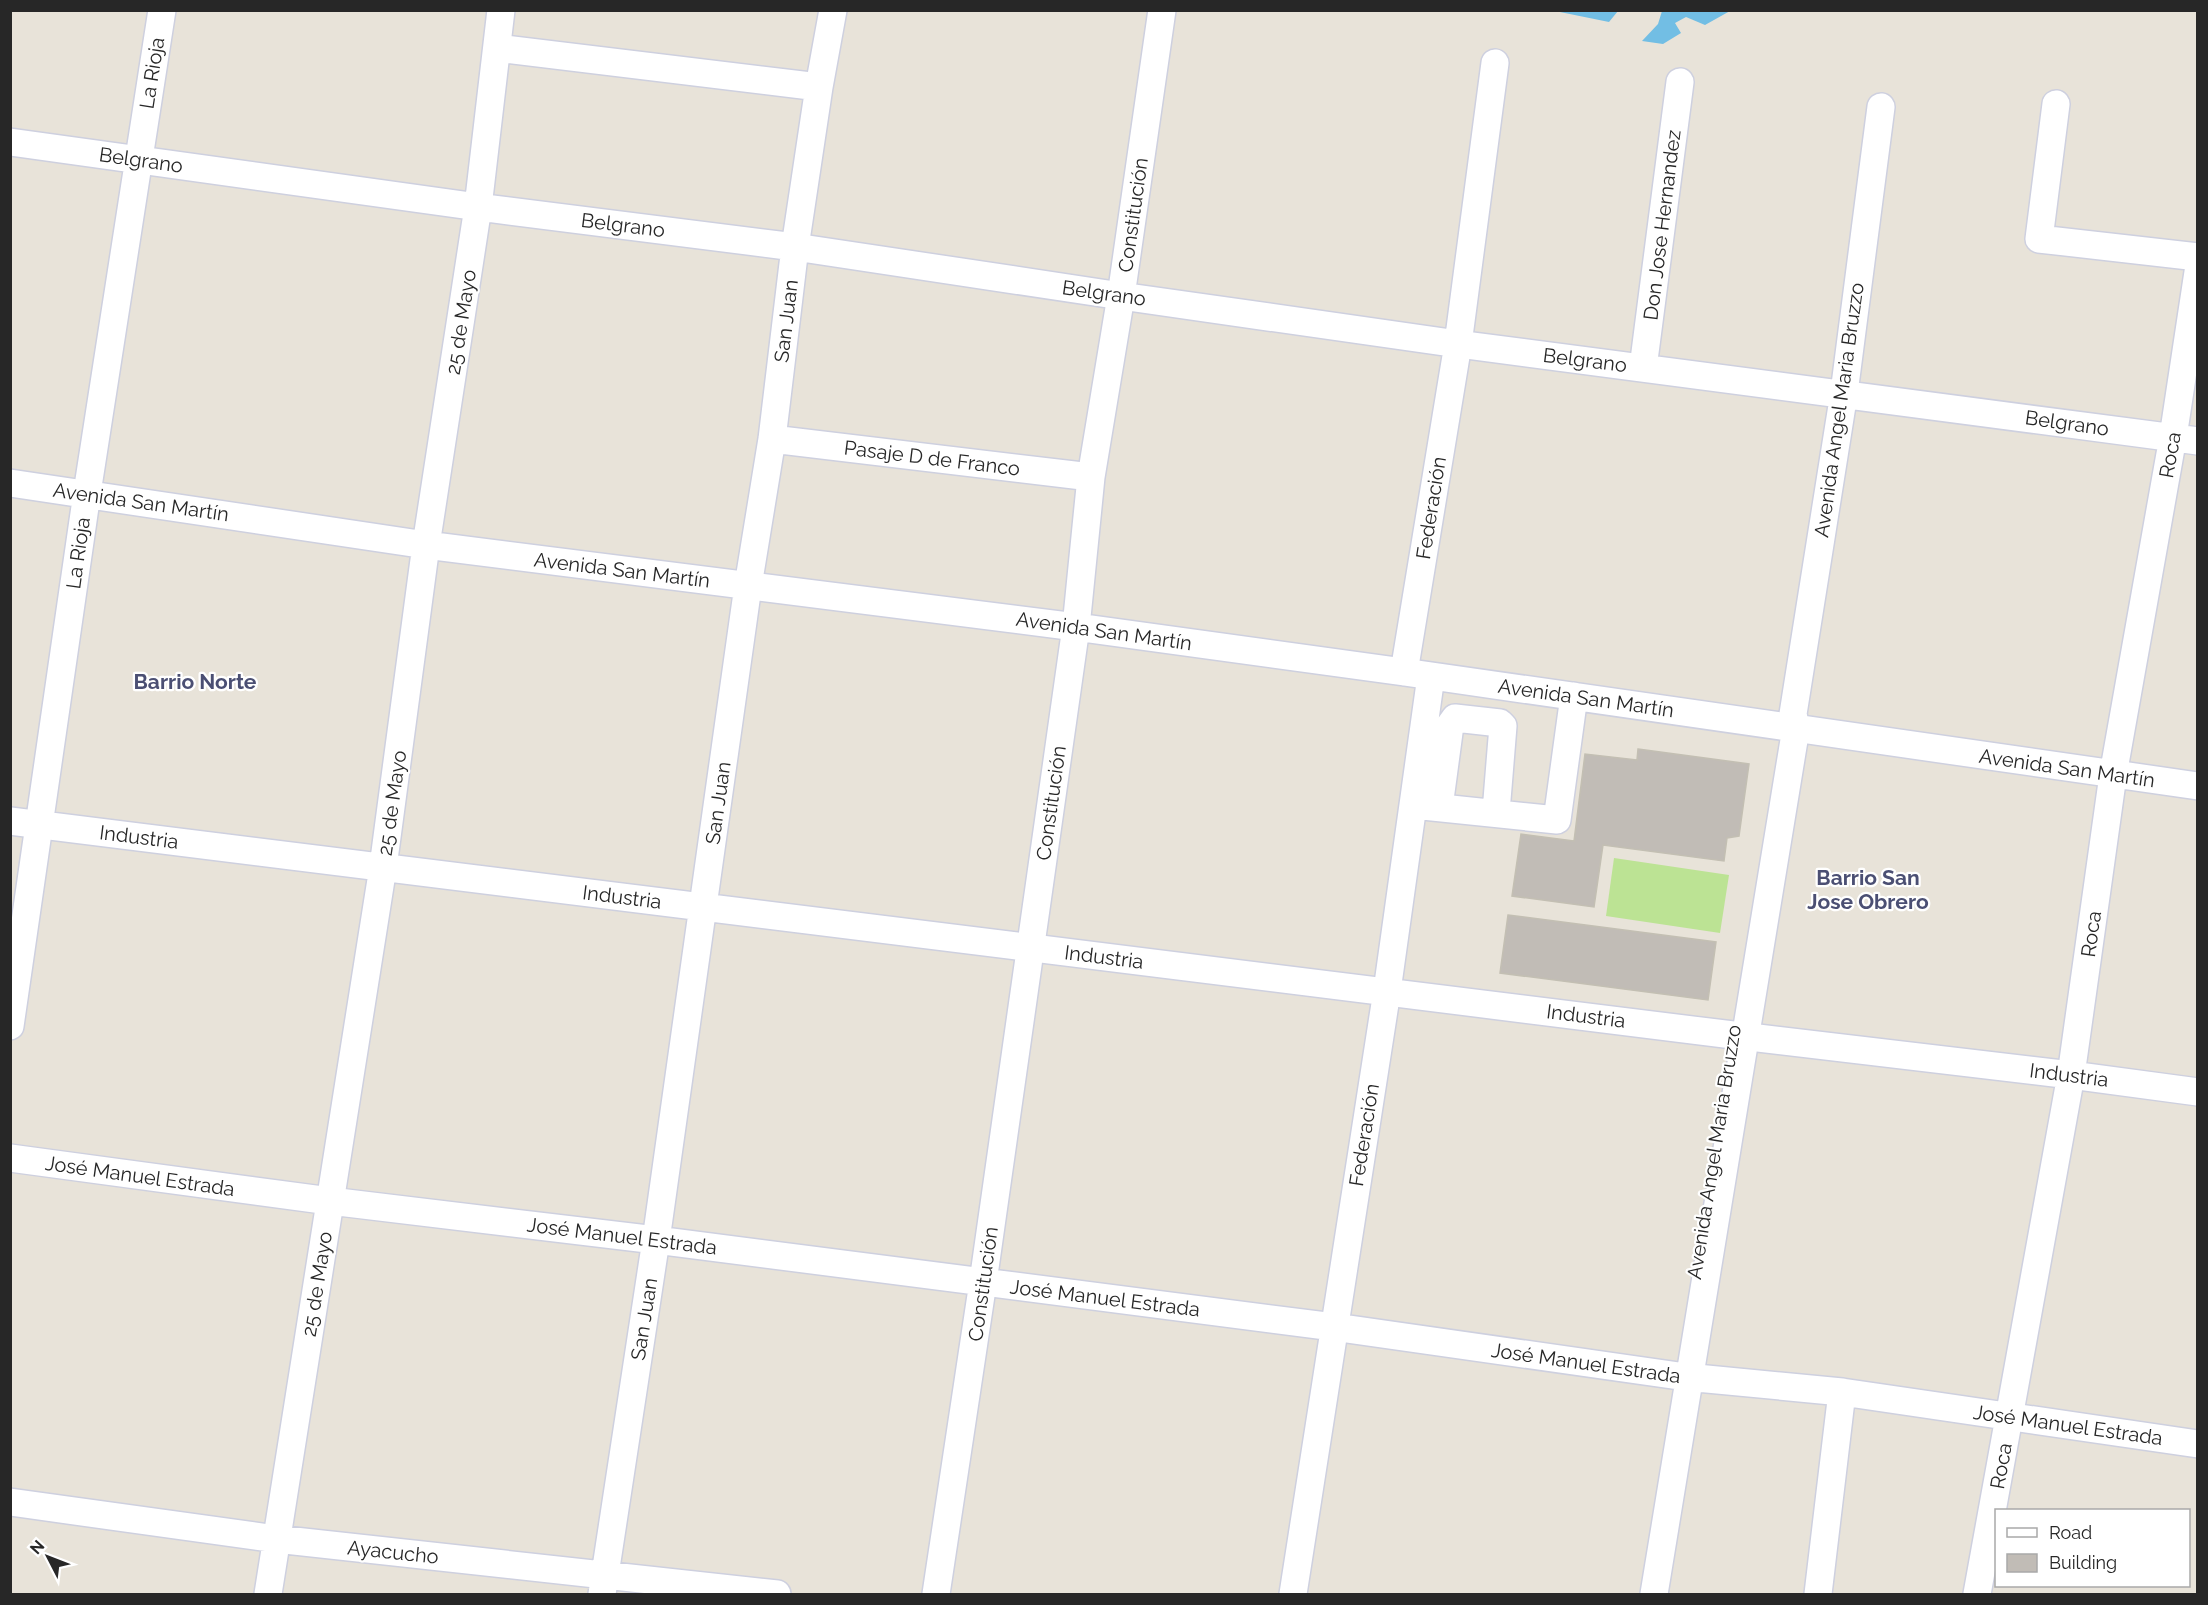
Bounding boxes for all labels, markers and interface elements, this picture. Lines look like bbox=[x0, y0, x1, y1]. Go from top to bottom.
street label: La Rioja bbox=[134, 35, 170, 111]
street label: Don Jose Hernandez bbox=[1638, 128, 1686, 322]
street label: Belgrano bbox=[98, 142, 185, 178]
street label: Constitución bbox=[1113, 156, 1153, 274]
street label: Belgrano bbox=[580, 208, 666, 242]
street label: 25 de Mayo bbox=[441, 268, 481, 376]
street label: Belgrano bbox=[1061, 275, 1148, 311]
street label: San Juan bbox=[769, 278, 803, 364]
street label: Avenida Angel Maria Bruzzo bbox=[1809, 281, 1869, 539]
street label: Belgrano bbox=[1542, 343, 1628, 377]
street label: Belgrano bbox=[2024, 405, 2111, 441]
street label: Roca bbox=[2154, 430, 2186, 480]
street label: Pasaje D de Franco bbox=[843, 435, 1021, 481]
street label: Federación bbox=[1411, 455, 1451, 561]
street label: Avenida San Martín bbox=[52, 478, 230, 526]
street label: La Rioja bbox=[61, 516, 95, 590]
street label: Avenida San Martín bbox=[533, 547, 711, 593]
street label: Avenida San Martín bbox=[1015, 607, 1193, 655]
district label: Barrio Norte bbox=[134, 669, 257, 694]
street label: Avenida San Martín bbox=[1497, 674, 1675, 722]
street label: Constitución bbox=[1031, 744, 1071, 862]
street label: Avenida San Martín bbox=[1978, 744, 2156, 792]
street label: 25 de Mayo bbox=[373, 749, 411, 857]
street label: San Juan bbox=[700, 760, 736, 846]
street label: Industria bbox=[98, 820, 180, 854]
district label: Barrio San Jose Obrero bbox=[1807, 865, 1929, 914]
street label: Industria bbox=[581, 880, 663, 914]
street label: Roca bbox=[2076, 909, 2106, 959]
street label: Industria bbox=[1063, 940, 1145, 974]
street label: Industria bbox=[1545, 999, 1627, 1033]
street label: Avenida Angel Maria Bruzzo bbox=[1682, 1023, 1746, 1281]
street label: Industria bbox=[2028, 1058, 2110, 1092]
street label: Federación bbox=[1344, 1082, 1384, 1188]
street label: José Manuel Estrada bbox=[44, 1151, 236, 1201]
street label: José Manuel Estrada bbox=[526, 1212, 718, 1260]
street label: Constitución bbox=[963, 1225, 1003, 1343]
street label: 25 de Mayo bbox=[297, 1230, 337, 1338]
street label: José Manuel Estrada bbox=[1009, 1274, 1201, 1322]
street label: San Juan bbox=[626, 1276, 662, 1362]
street label: José Manuel Estrada bbox=[1490, 1338, 1682, 1388]
street label: José Manuel Estrada bbox=[1972, 1400, 2164, 1450]
street label: Roca bbox=[1985, 1441, 2017, 1491]
legend bbox=[1995, 1509, 2190, 1587]
text: Road bbox=[2049, 1522, 2092, 1543]
north arrow bbox=[18, 1527, 78, 1587]
street label: Ayacucho bbox=[346, 1535, 440, 1569]
text: N bbox=[26, 1536, 48, 1558]
text: Building bbox=[2049, 1552, 2117, 1573]

